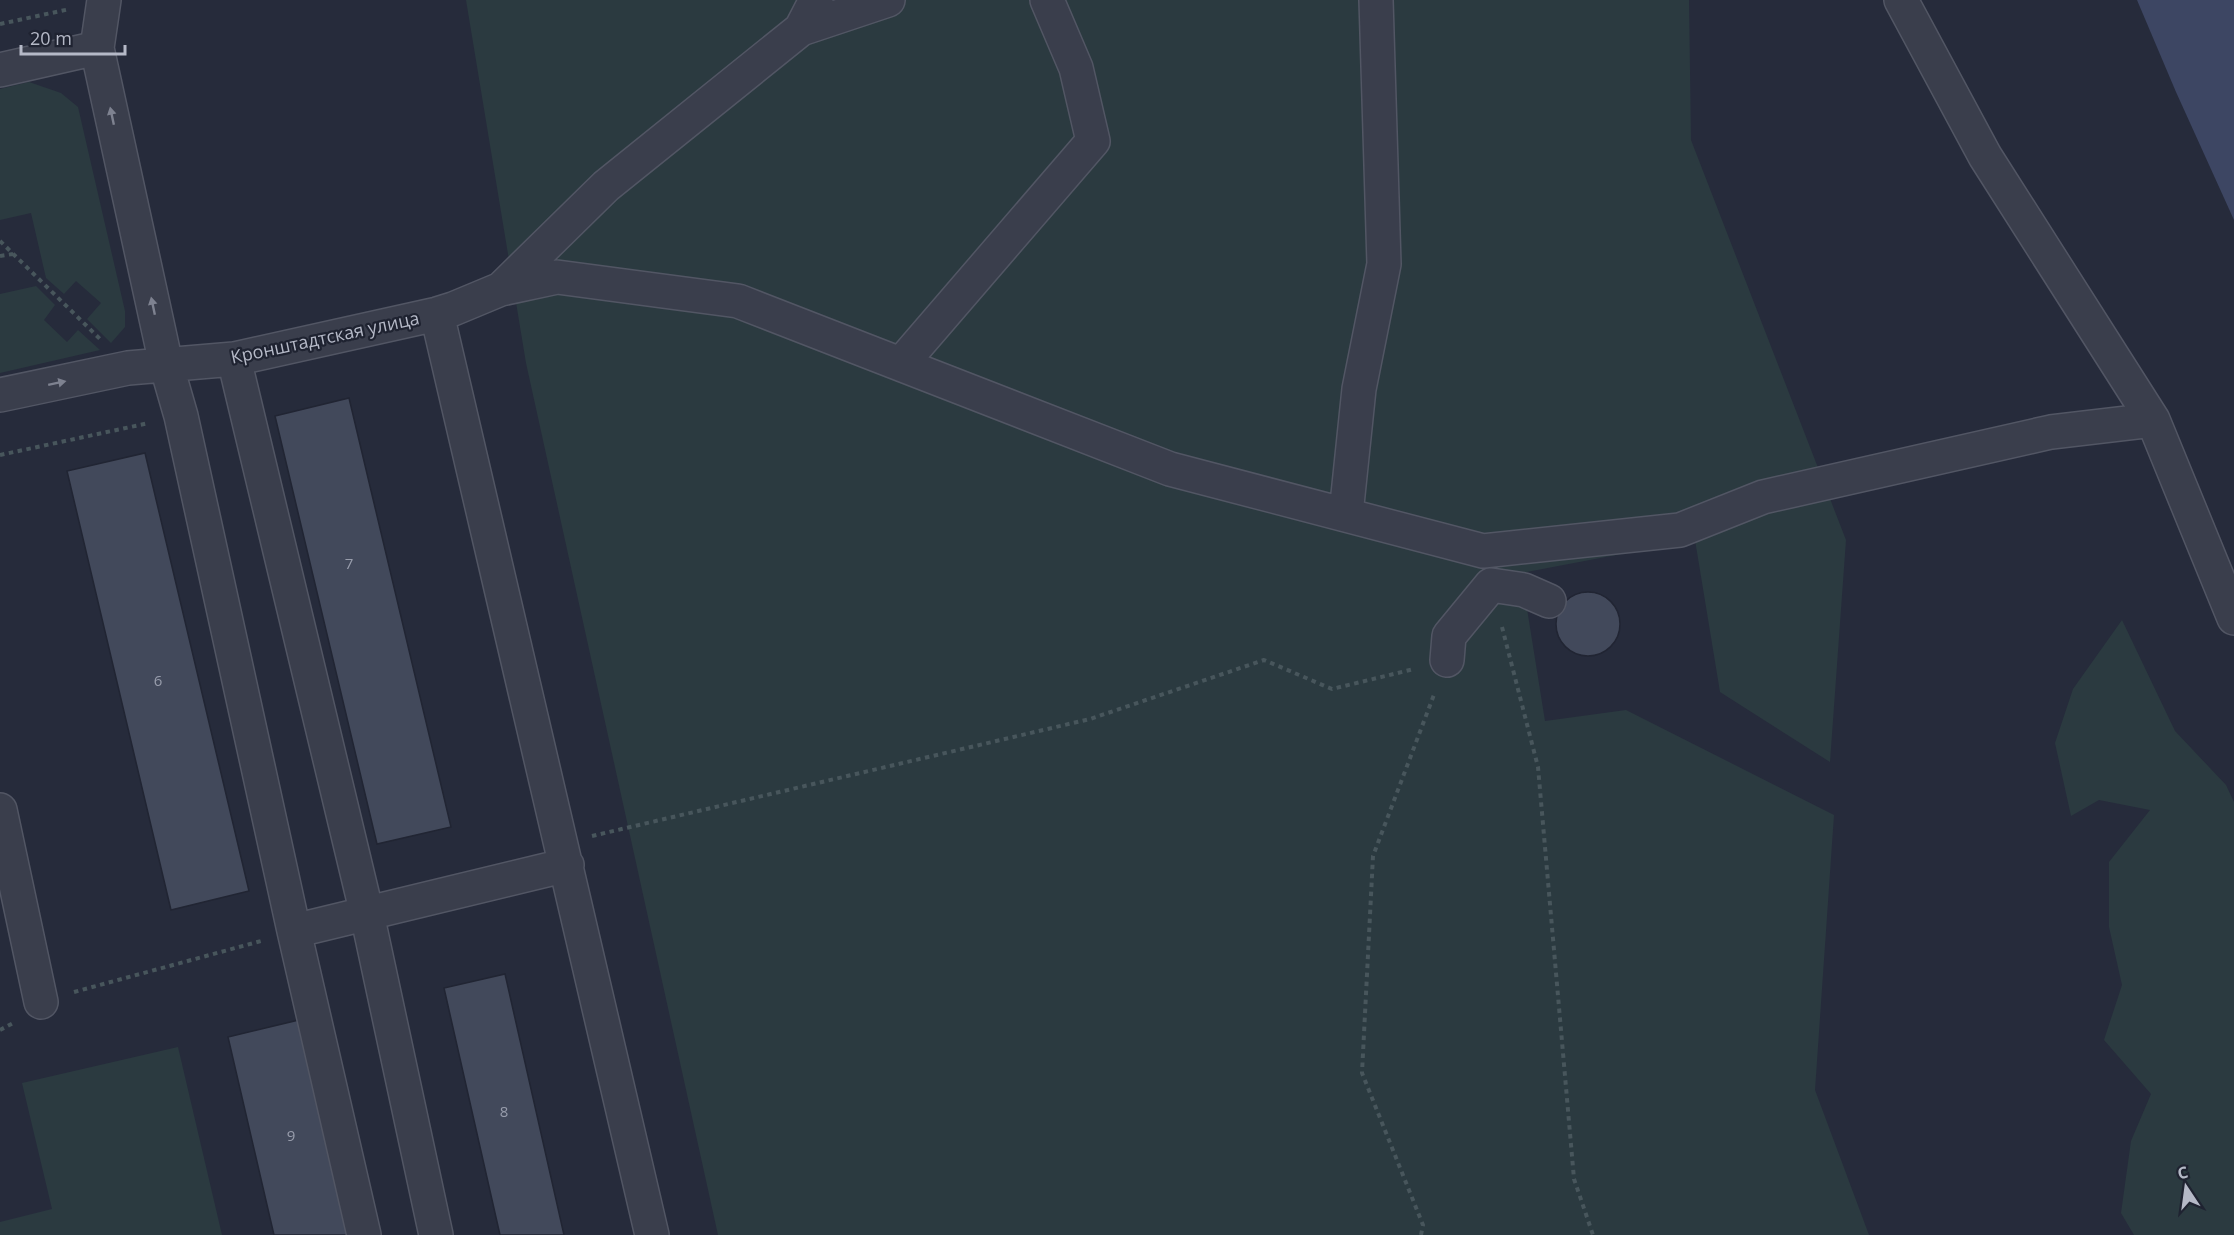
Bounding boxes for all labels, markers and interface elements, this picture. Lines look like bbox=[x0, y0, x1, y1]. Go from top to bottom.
scale bar bbox=[21, 18, 124, 56]
text: 20 m bbox=[30, 26, 72, 50]
one-way arrow bbox=[107, 106, 116, 125]
one-way arrow bbox=[148, 297, 158, 316]
street label: Кронштадтская улица bbox=[228, 305, 421, 369]
one-way arrow bbox=[48, 378, 67, 387]
house number: 7 bbox=[345, 553, 353, 573]
house number: 6 bbox=[154, 670, 162, 690]
house number: 8 bbox=[500, 1101, 508, 1121]
house number: 9 bbox=[287, 1125, 295, 1145]
north arrow bbox=[2156, 1157, 2216, 1217]
text: С bbox=[2175, 1161, 2190, 1184]

